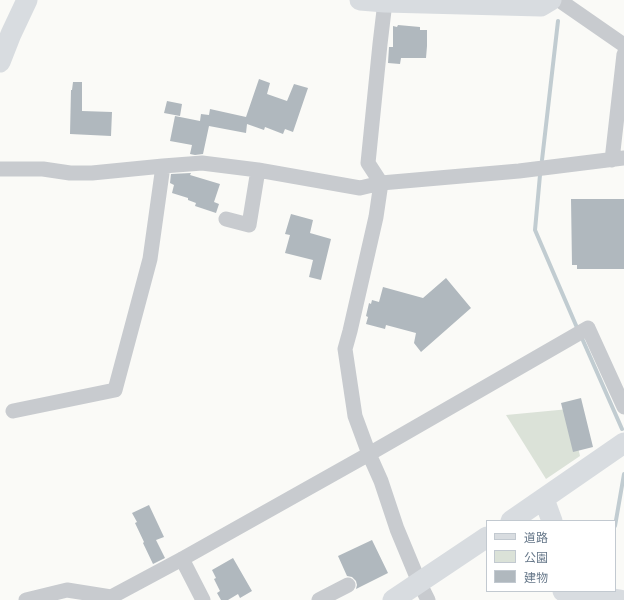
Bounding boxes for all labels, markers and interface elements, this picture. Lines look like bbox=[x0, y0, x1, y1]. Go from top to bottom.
legend bbox=[486, 520, 616, 592]
text: 道路 bbox=[524, 530, 548, 545]
text: 公園 bbox=[524, 550, 548, 565]
text: 建物 bbox=[524, 570, 548, 585]

